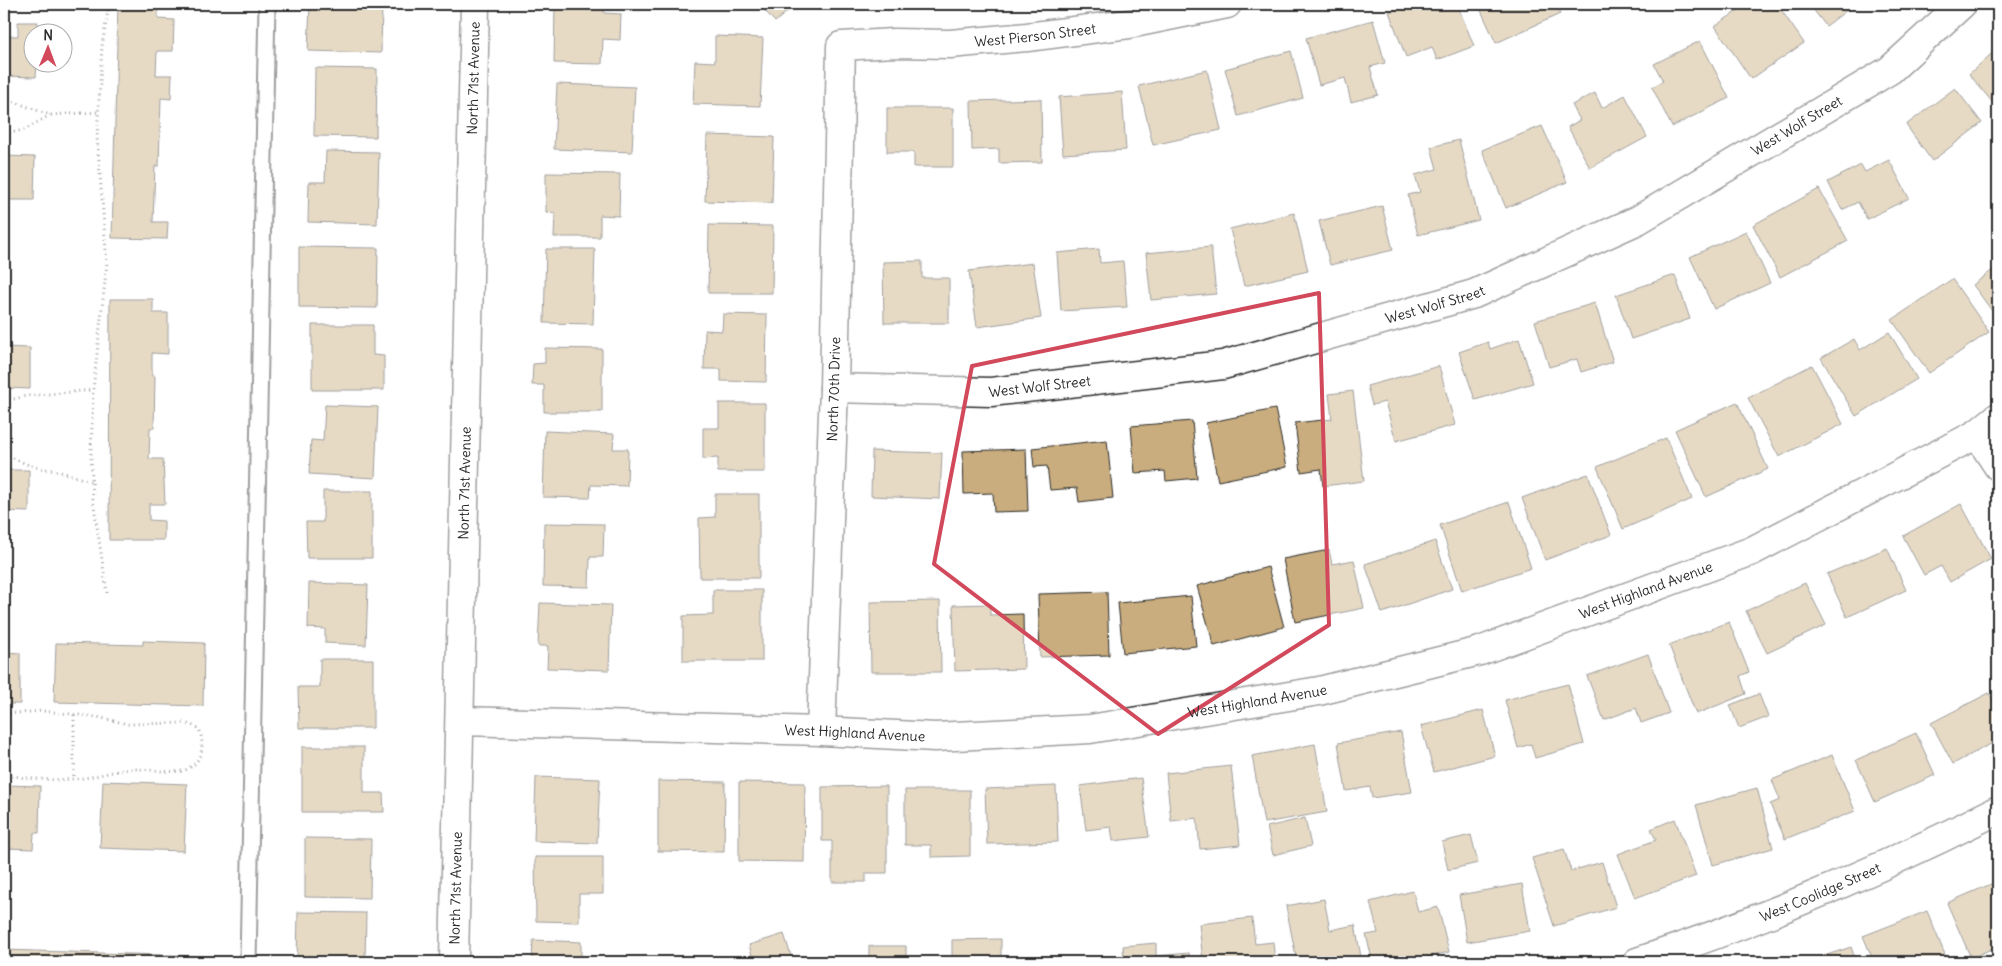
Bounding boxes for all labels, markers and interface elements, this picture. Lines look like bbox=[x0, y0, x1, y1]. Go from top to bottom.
street label: West Pierson Street bbox=[974, 19, 1097, 51]
street label: North 71st Avenue bbox=[463, 21, 484, 135]
north arrow bbox=[22, 22, 72, 72]
text: N bbox=[43, 26, 53, 44]
street label: West Wolf Street bbox=[1748, 91, 1846, 160]
street label: West Wolf Street bbox=[1383, 281, 1488, 328]
street label: North 70th Drive bbox=[823, 337, 844, 442]
street label: West Wolf Street bbox=[988, 371, 1092, 401]
street label: North 71st Avenue bbox=[454, 426, 475, 540]
street label: West Highland Avenue bbox=[1576, 557, 1715, 623]
street label: West Highland Avenue bbox=[1186, 680, 1329, 722]
street label: West Highland Avenue bbox=[784, 721, 926, 745]
street label: North 71st Avenue bbox=[445, 831, 466, 945]
street label: West Coolidge Street bbox=[1757, 859, 1884, 926]

